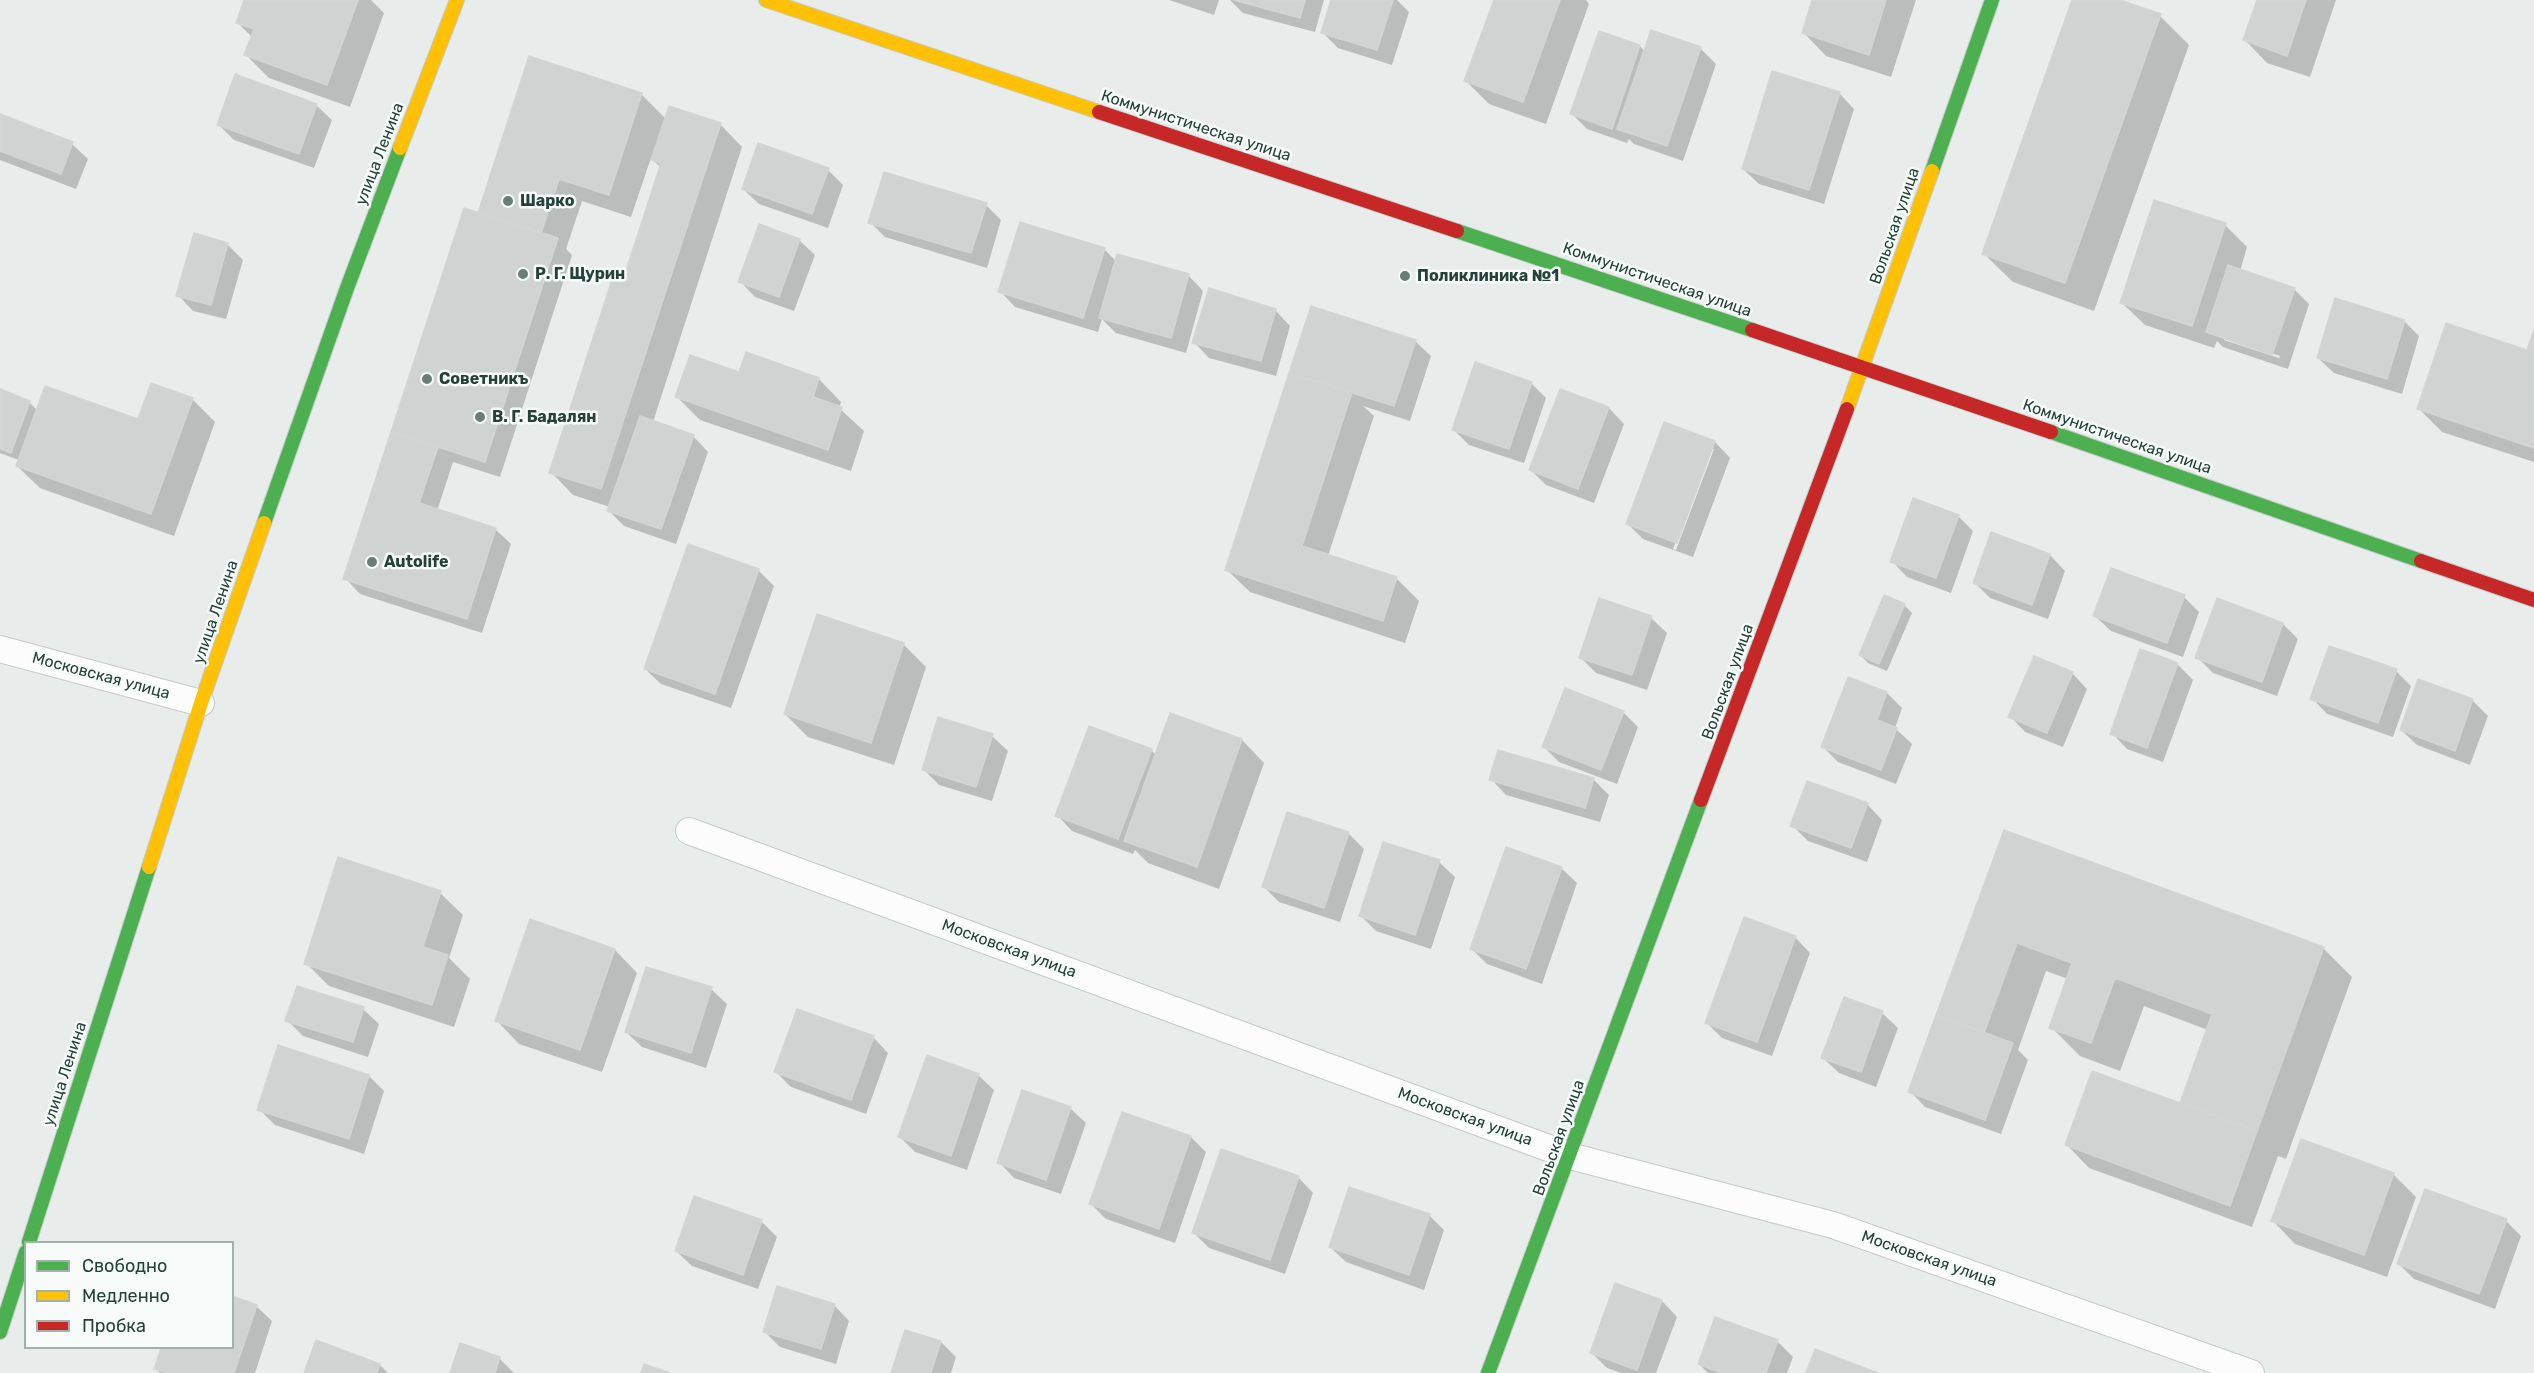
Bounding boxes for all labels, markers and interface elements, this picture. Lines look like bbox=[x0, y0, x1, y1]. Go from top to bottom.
street label: Коммунистическая улица bbox=[1099, 86, 1293, 166]
street label: улица Ленина bbox=[352, 100, 408, 208]
street label: Вольская улица bbox=[1866, 165, 1924, 287]
place label: Шарко bbox=[520, 191, 574, 211]
marker: Шарко bbox=[501, 194, 515, 208]
street label: Коммунистическая улица bbox=[1560, 239, 1754, 321]
place label: Р. Г. Щурин bbox=[535, 264, 625, 284]
place label: Поликлиника №1 bbox=[1417, 266, 1559, 286]
marker: Р. Г. Щурин bbox=[516, 267, 530, 281]
marker: Поликлиника №1 bbox=[1398, 269, 1412, 283]
place label: Советникъ bbox=[439, 369, 528, 389]
marker: Советникъ bbox=[420, 372, 434, 386]
street label: Коммунистическая улица bbox=[2020, 396, 2214, 478]
place label: В. Г. Бадалян bbox=[492, 407, 597, 427]
marker: В. Г. Бадалян bbox=[473, 410, 487, 424]
place label: Autolife bbox=[384, 552, 449, 572]
marker: Autolife bbox=[365, 555, 379, 569]
street label: улица Ленина bbox=[189, 558, 243, 666]
street label: Вольская улица bbox=[1698, 621, 1758, 743]
street label: Московская улица bbox=[30, 648, 172, 704]
street label: Московская улица bbox=[939, 916, 1079, 982]
street label: улица Ленина bbox=[39, 1020, 91, 1128]
street label: Вольская улица bbox=[1529, 1077, 1589, 1199]
street label: Московская улица bbox=[1395, 1084, 1535, 1150]
street label: Московская улица bbox=[1859, 1227, 1999, 1291]
legend bbox=[24, 1241, 234, 1349]
text: Свободно bbox=[82, 1255, 167, 1277]
text: Медленно bbox=[82, 1285, 170, 1307]
text: Пробка bbox=[82, 1315, 146, 1337]

